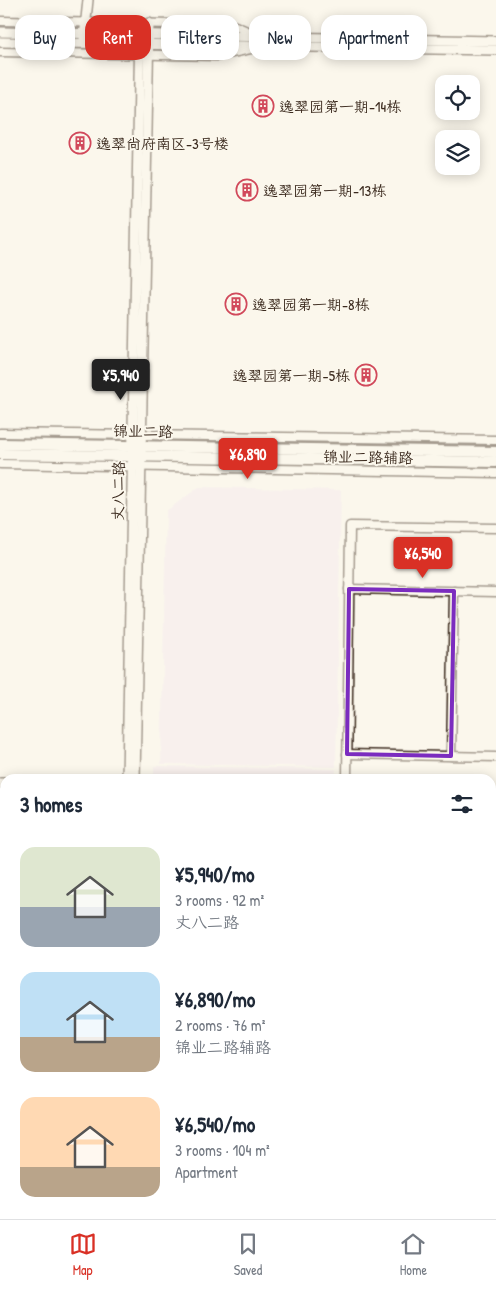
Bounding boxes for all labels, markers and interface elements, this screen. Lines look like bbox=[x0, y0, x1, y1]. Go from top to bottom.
chip: Buy bbox=[15, 15, 75, 60]
chip: Rent bbox=[85, 15, 151, 60]
chip: Filters bbox=[161, 15, 239, 60]
chip: New bbox=[249, 15, 311, 60]
chip: Apartment bbox=[321, 15, 427, 60]
map controls bbox=[435, 75, 480, 175]
button: locate bbox=[435, 75, 480, 120]
building icon: 逸翠园第一期-14栋 bbox=[251, 94, 275, 118]
place label: 逸翠园第一期-14栋 bbox=[279, 96, 401, 117]
button: layers bbox=[435, 130, 480, 175]
building icon: 逸翠尚府南区-3号楼 bbox=[68, 131, 92, 155]
place label: 逸翠尚府南区-3号楼 bbox=[96, 133, 229, 154]
building icon: 逸翠园第一期-13栋 bbox=[235, 178, 259, 202]
place label: 逸翠园第一期-13栋 bbox=[263, 180, 386, 201]
building icon: 逸翠园第一期-8栋 bbox=[224, 292, 248, 316]
place label: 逸翠园第一期-8栋 bbox=[252, 294, 370, 315]
pin: ¥5,940 bbox=[80, 358, 162, 401]
building icon: 逸翠园第一期-5栋 bbox=[354, 363, 378, 387]
text: ¥5,940 bbox=[103, 364, 139, 386]
place label: 逸翠园第一期-5栋 bbox=[233, 365, 350, 386]
street label: 锦业二路 bbox=[113, 420, 173, 442]
pin: ¥6,890 bbox=[207, 438, 289, 480]
text: ¥6,890 bbox=[229, 443, 267, 465]
street label: 锦业二路辅路 bbox=[323, 446, 413, 468]
street label: 丈八二路 bbox=[107, 461, 129, 521]
pin: ¥6,540 bbox=[382, 536, 464, 579]
text: ¥6,540 bbox=[405, 542, 441, 564]
text: 3 homes bbox=[20, 790, 82, 819]
icon: filters bbox=[448, 790, 476, 818]
text: ¥5,940/mo bbox=[175, 860, 255, 889]
icon: home bbox=[60, 867, 120, 927]
text: 3 rooms · 92 m² bbox=[175, 889, 264, 911]
text: 丈八二路 bbox=[175, 911, 239, 933]
text: ¥6,890/mo bbox=[175, 985, 255, 1014]
icon: home bbox=[60, 992, 120, 1052]
text: 2 rooms · 76 m² bbox=[175, 1014, 265, 1036]
text: 锦业二路辅路 bbox=[175, 1036, 271, 1058]
text: ¥6,540/mo bbox=[175, 1110, 255, 1139]
icon: home bbox=[60, 1117, 120, 1177]
text: 3 rooms · 104 m² bbox=[175, 1139, 270, 1161]
text: Apartment bbox=[175, 1161, 238, 1183]
tab: Map bbox=[69, 1230, 97, 1279]
tab: Saved bbox=[234, 1230, 262, 1279]
tab: Home bbox=[399, 1230, 427, 1279]

